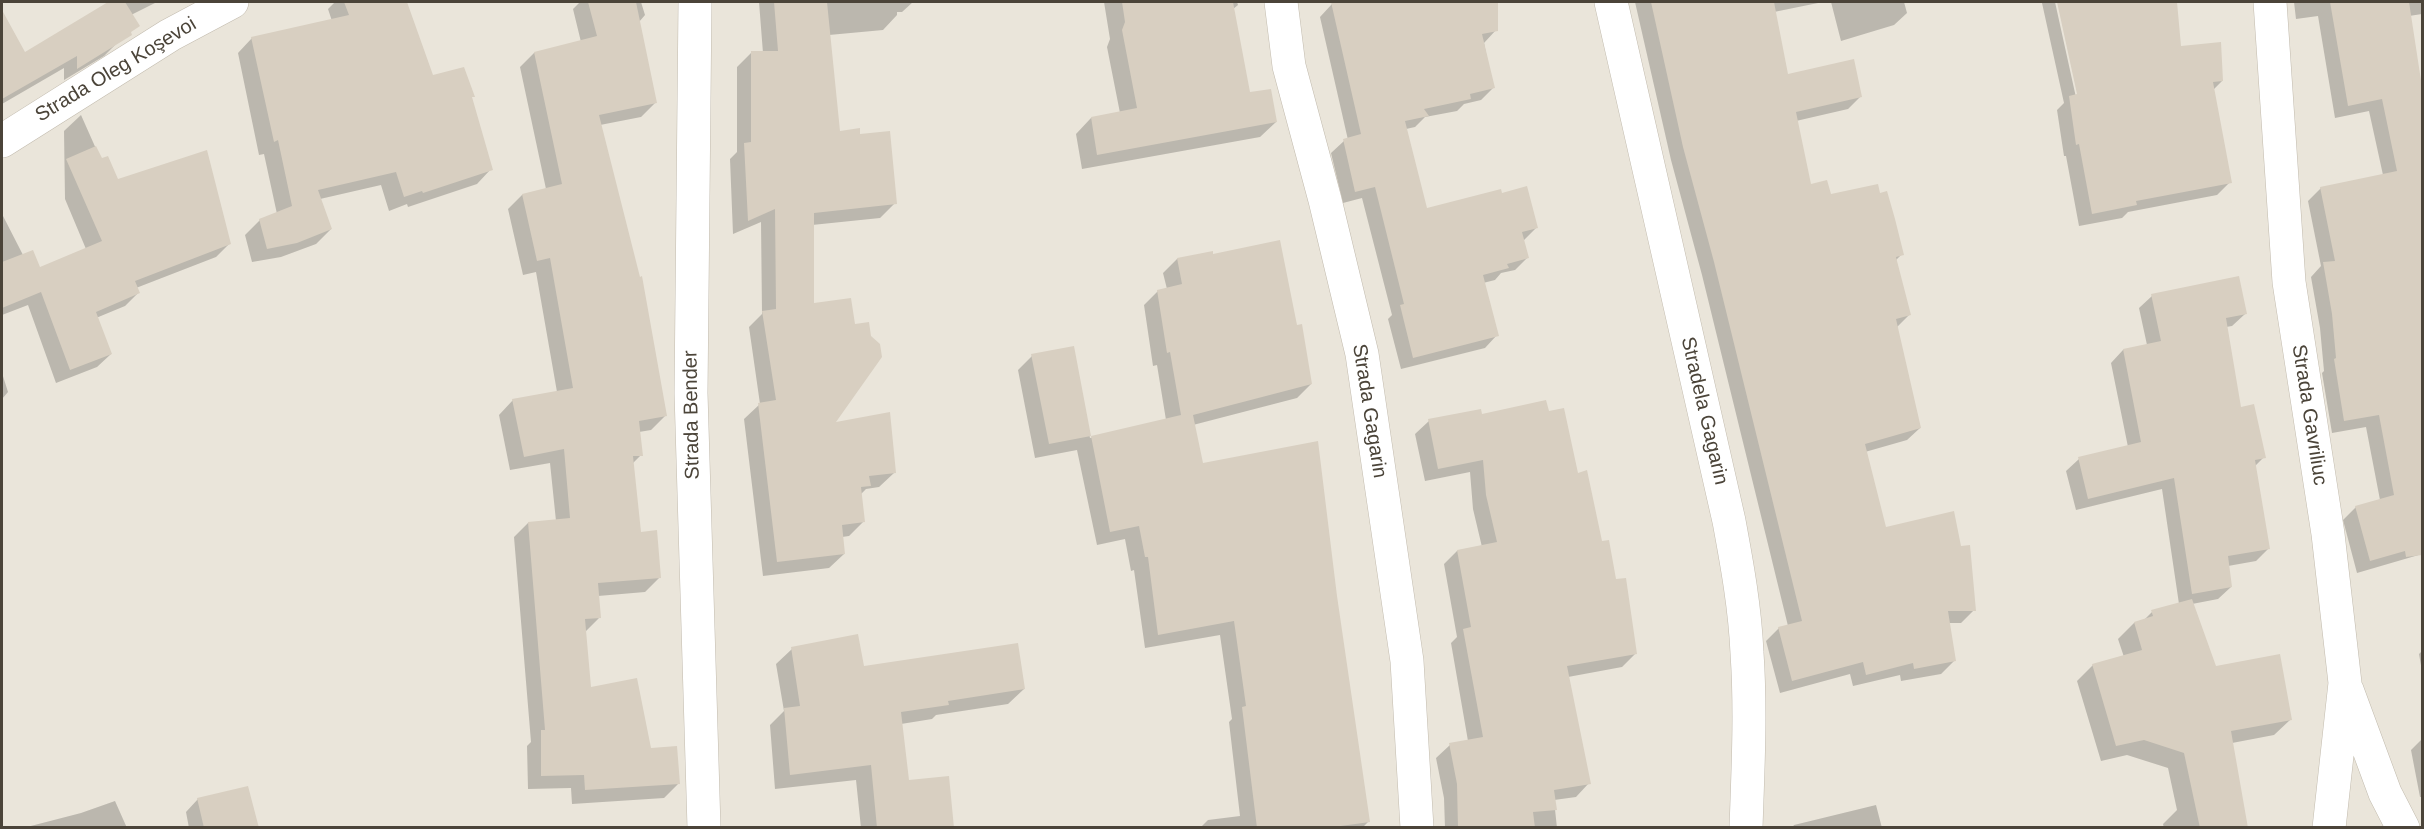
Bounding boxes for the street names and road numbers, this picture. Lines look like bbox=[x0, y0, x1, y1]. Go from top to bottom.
street label: Strada Oleg Koşevoi bbox=[31, 12, 201, 128]
street label: Stradela Gagarin bbox=[1675, 335, 1733, 487]
street label: Strada Gagarin bbox=[1347, 342, 1391, 480]
street label: Strada Gavriliuc bbox=[2286, 343, 2332, 487]
street label: Strada Bender bbox=[679, 350, 705, 480]

